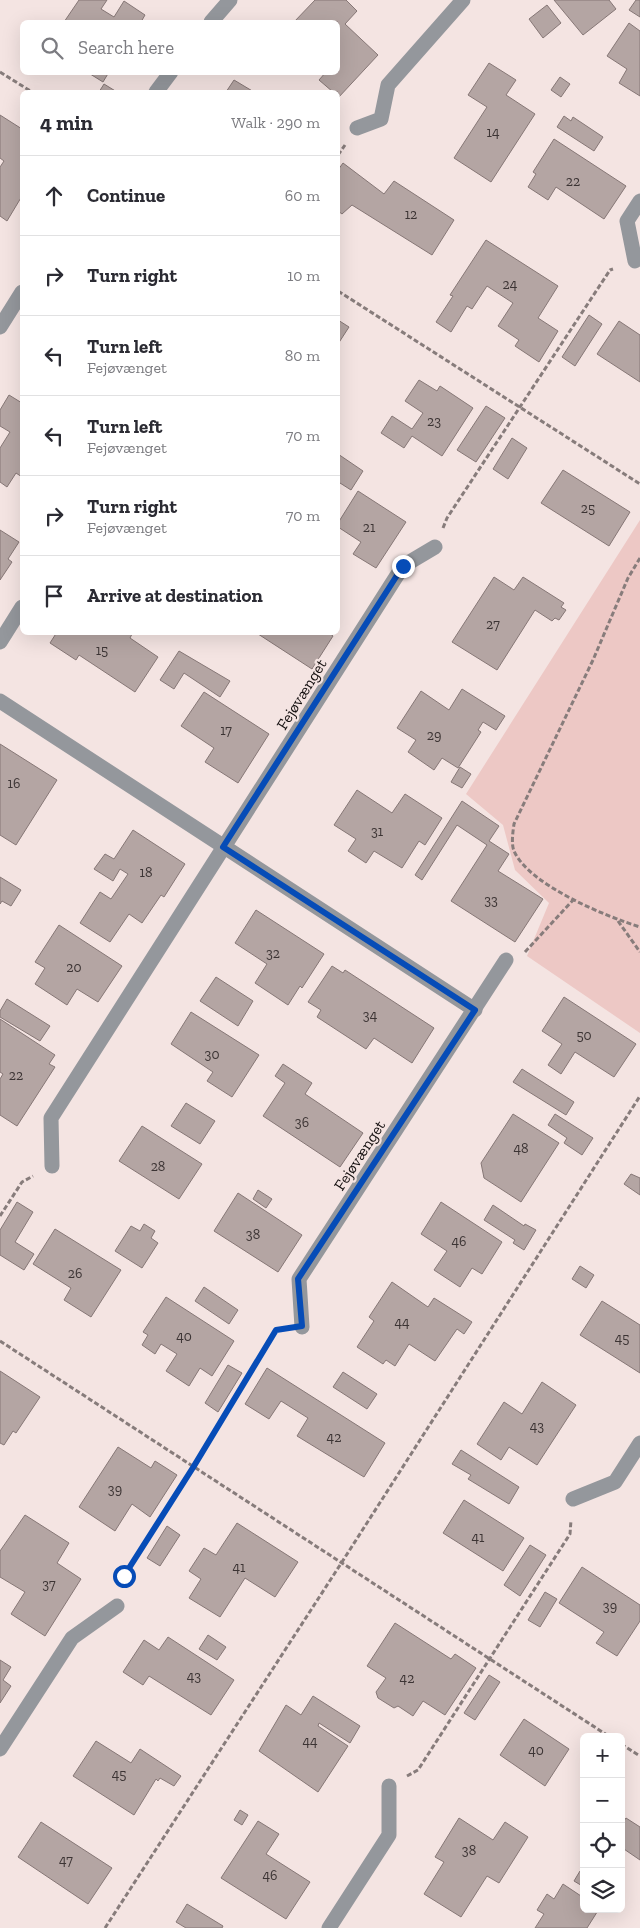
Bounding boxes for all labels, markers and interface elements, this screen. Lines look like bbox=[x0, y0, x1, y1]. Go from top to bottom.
search box bbox=[20, 20, 340, 75]
icon: search bbox=[38, 34, 66, 62]
text: Search here bbox=[78, 36, 174, 59]
text: 4 min bbox=[40, 110, 93, 135]
text: Walk · 290 m bbox=[231, 113, 320, 132]
house number: 14 bbox=[487, 124, 500, 141]
house number: 22 bbox=[566, 173, 580, 190]
icon: ahead bbox=[40, 182, 68, 210]
text: Continue bbox=[87, 184, 165, 207]
text: 60 m bbox=[285, 186, 320, 205]
house number: 12 bbox=[405, 206, 417, 223]
icon: right bbox=[40, 262, 68, 290]
text: Turn right bbox=[87, 264, 177, 287]
text: 10 m bbox=[287, 266, 320, 285]
house number: 24 bbox=[503, 276, 518, 293]
text: Turn left bbox=[87, 335, 162, 358]
icon: left bbox=[40, 342, 68, 370]
text: 80 m bbox=[285, 346, 320, 365]
text: Fejøvænget bbox=[87, 358, 167, 377]
house number: 23 bbox=[427, 413, 441, 430]
text: Turn left bbox=[87, 415, 162, 438]
icon: left bbox=[40, 422, 68, 450]
text: 70 m bbox=[286, 426, 320, 445]
text: Fejøvænget bbox=[87, 438, 167, 457]
text: Turn right bbox=[87, 495, 177, 518]
house number: 25 bbox=[581, 500, 595, 517]
icon: right bbox=[40, 502, 68, 530]
text: 70 m bbox=[286, 506, 320, 525]
text: Fejøvænget bbox=[87, 518, 167, 537]
house number: 21 bbox=[363, 519, 376, 536]
route end bbox=[392, 555, 415, 578]
icon: arrive bbox=[40, 582, 68, 610]
text: Arrive at destination bbox=[87, 584, 263, 607]
house number: 27 bbox=[486, 616, 500, 633]
house number: 15 bbox=[96, 642, 108, 659]
street label: Fejøvænget bbox=[272, 655, 331, 733]
house number: 17 bbox=[220, 722, 232, 739]
house number: 29 bbox=[427, 727, 441, 744]
house number: 16 bbox=[8, 775, 20, 792]
house number: 31 bbox=[371, 823, 384, 840]
house number: 18 bbox=[140, 864, 152, 881]
house number: 33 bbox=[484, 892, 498, 909]
house number: 32 bbox=[266, 945, 280, 962]
house number: 20 bbox=[66, 959, 82, 976]
house number: 34 bbox=[363, 1007, 378, 1024]
house number: 50 bbox=[576, 1027, 592, 1044]
house number: 30 bbox=[205, 1046, 219, 1063]
house number: 22 bbox=[9, 1067, 23, 1084]
house number: 36 bbox=[295, 1114, 309, 1131]
street label: Fejøvænget bbox=[330, 1117, 389, 1194]
house number: 48 bbox=[513, 1140, 529, 1157]
house number: 28 bbox=[151, 1158, 165, 1175]
house number: 38 bbox=[246, 1226, 260, 1243]
house number: 46 bbox=[452, 1233, 466, 1250]
house number: 26 bbox=[68, 1265, 82, 1282]
house number: 44 bbox=[394, 1314, 410, 1331]
house number: 40 bbox=[176, 1328, 192, 1345]
house number: 45 bbox=[615, 1330, 629, 1347]
house number: 43 bbox=[530, 1418, 544, 1435]
house number: 42 bbox=[327, 1429, 341, 1446]
house number: 39 bbox=[108, 1481, 122, 1498]
house number: 41 bbox=[472, 1529, 485, 1546]
house number: 41 bbox=[233, 1559, 246, 1576]
route start bbox=[113, 1565, 136, 1588]
house number: 37 bbox=[42, 1576, 56, 1593]
house number: 39 bbox=[603, 1598, 617, 1615]
house number: 43 bbox=[187, 1668, 201, 1685]
house number: 42 bbox=[400, 1670, 414, 1687]
house number: 44 bbox=[302, 1733, 318, 1750]
map controls bbox=[580, 1733, 625, 1913]
button: + bbox=[580, 1733, 625, 1778]
house number: 40 bbox=[528, 1742, 544, 1759]
house number: 45 bbox=[112, 1766, 126, 1783]
button: − bbox=[580, 1778, 625, 1823]
button: locate bbox=[580, 1823, 625, 1868]
house number: 38 bbox=[462, 1842, 476, 1859]
house number: 47 bbox=[59, 1852, 73, 1869]
house number: 46 bbox=[263, 1867, 277, 1884]
button: layers bbox=[580, 1868, 625, 1913]

